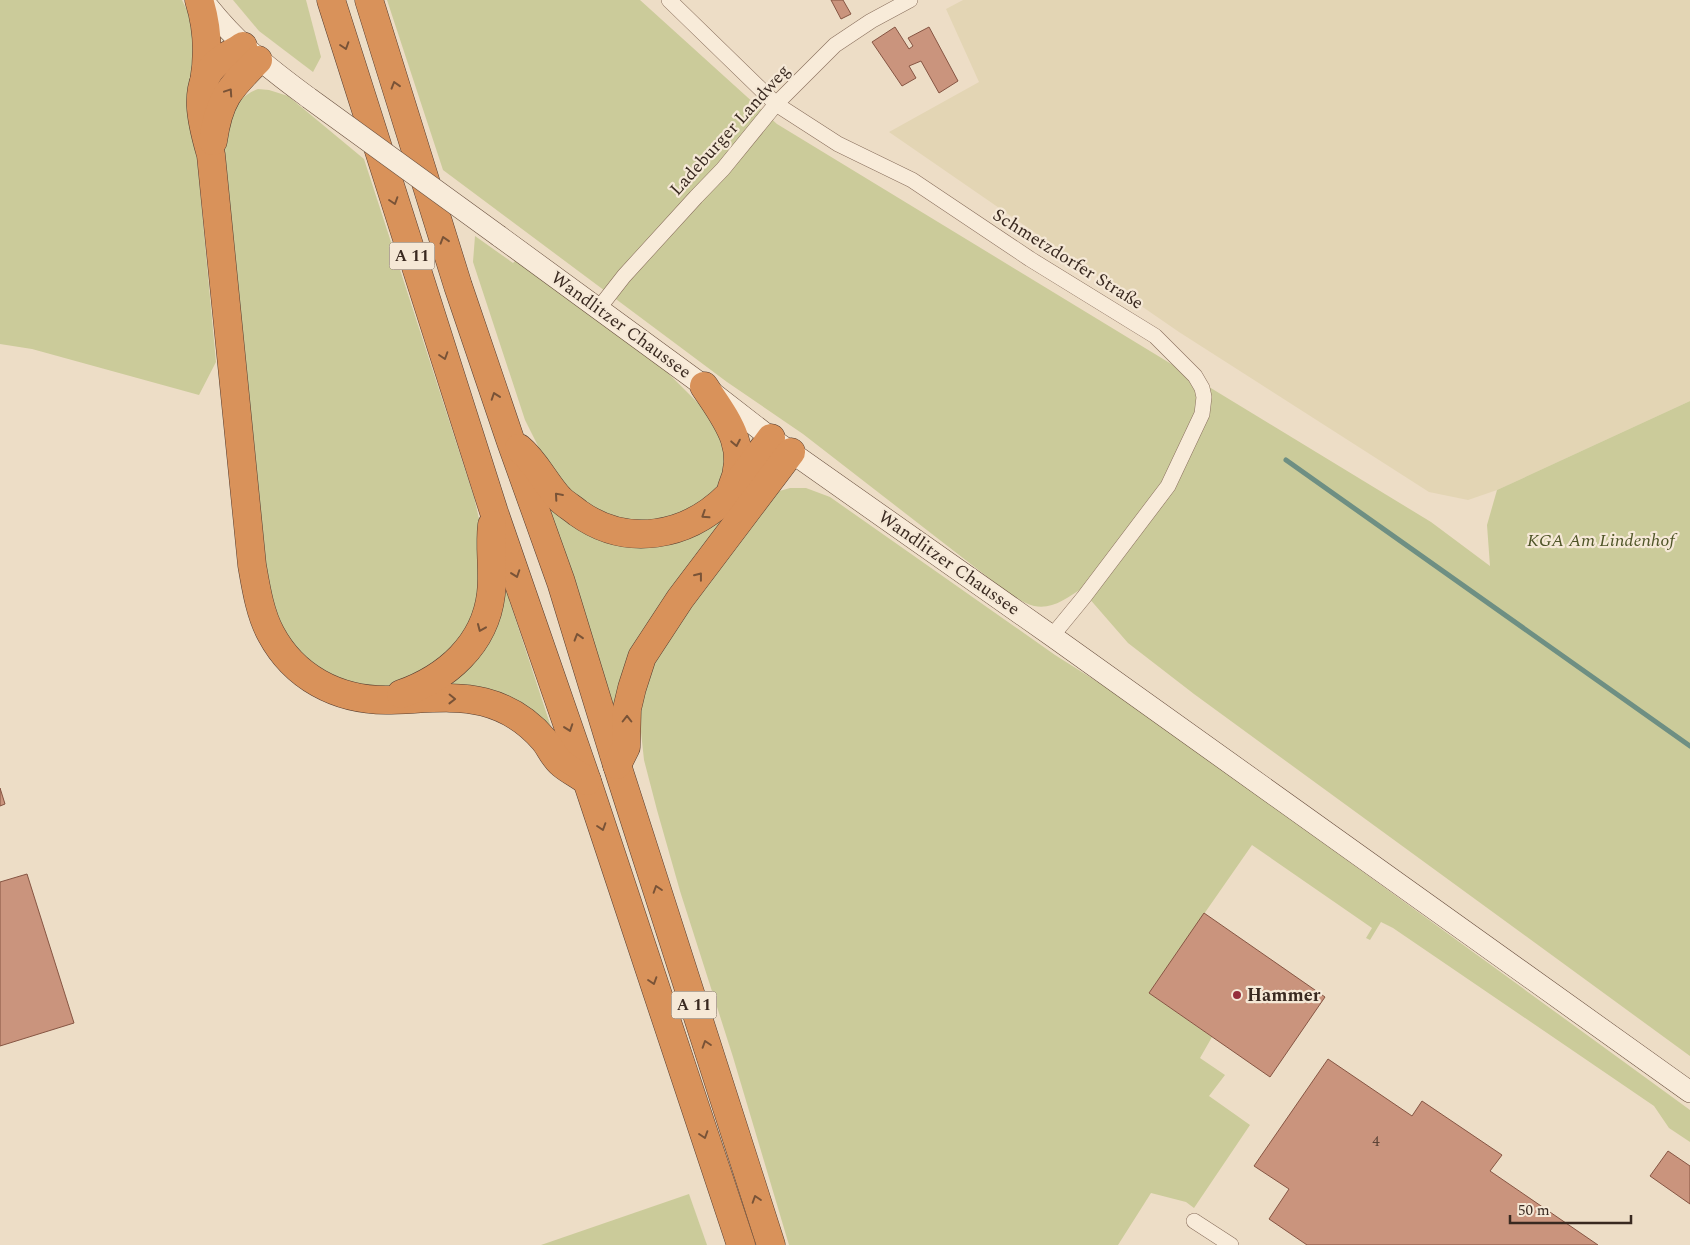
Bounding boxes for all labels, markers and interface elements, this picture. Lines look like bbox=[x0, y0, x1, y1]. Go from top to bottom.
one-way arrow bbox=[340, 42, 350, 50]
street label: Ladeburger Landweg bbox=[663, 58, 797, 202]
one-way arrow bbox=[391, 81, 401, 89]
one-way arrow bbox=[222, 88, 232, 97]
one-way arrow bbox=[389, 197, 399, 205]
street label: Schmetzdorfer Straße bbox=[987, 202, 1149, 316]
one-way arrow bbox=[439, 236, 449, 244]
road number: A 11 bbox=[390, 242, 434, 270]
street label: Wandlitzer Chaussee bbox=[545, 265, 697, 385]
one-way arrow bbox=[438, 351, 448, 360]
one-way arrow bbox=[491, 392, 501, 400]
one-way arrow bbox=[730, 439, 741, 448]
one-way arrow bbox=[555, 492, 564, 501]
street label: Wandlitzer Chaussee bbox=[872, 504, 1026, 622]
one-way arrow bbox=[702, 508, 711, 518]
park label: KGA Am Lindenhof bbox=[1527, 527, 1678, 554]
one-way arrow bbox=[510, 569, 520, 578]
one-way arrow bbox=[693, 573, 701, 582]
one-way arrow bbox=[477, 623, 487, 632]
one-way arrow bbox=[574, 633, 584, 641]
one-way arrow bbox=[448, 694, 456, 704]
one-way arrow bbox=[622, 714, 632, 722]
one-way arrow bbox=[563, 723, 573, 732]
one-way arrow bbox=[596, 822, 606, 831]
one-way arrow bbox=[652, 886, 662, 894]
one-way arrow bbox=[647, 976, 657, 985]
place label: Hammer bbox=[1247, 982, 1321, 1009]
marker: Hammer bbox=[1231, 989, 1243, 1001]
road number: A 11 bbox=[672, 992, 716, 1018]
one-way arrow bbox=[702, 1040, 712, 1049]
house number: 4 bbox=[1372, 1130, 1380, 1153]
one-way arrow bbox=[699, 1131, 709, 1139]
scale bar bbox=[1510, 1192, 1631, 1224]
one-way arrow bbox=[752, 1195, 762, 1203]
text: 50 m bbox=[1518, 1199, 1550, 1222]

